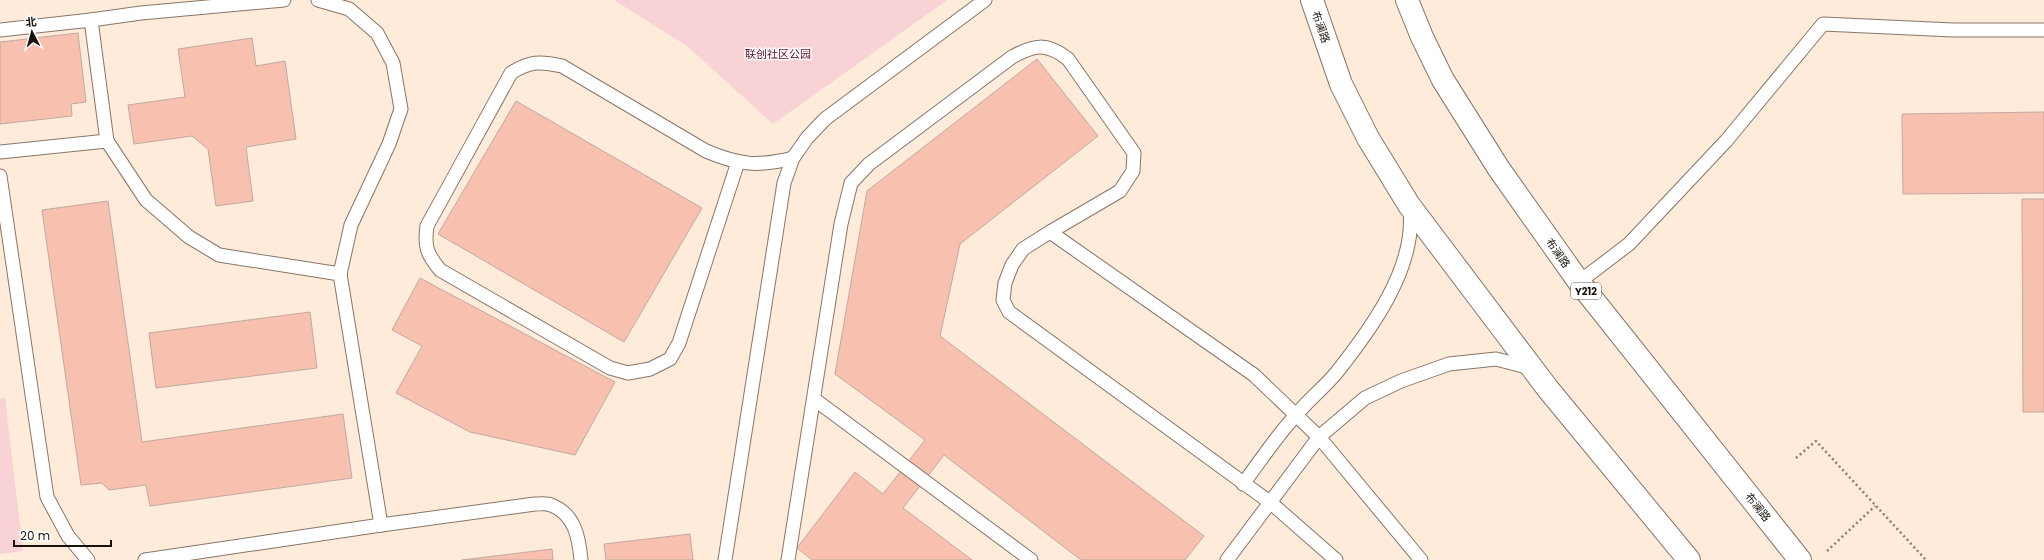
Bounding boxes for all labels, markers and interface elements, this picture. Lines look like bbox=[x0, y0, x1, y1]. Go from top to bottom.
street label: 布澜路 bbox=[1308, 9, 1334, 45]
north arrow bbox=[12, 12, 52, 52]
text: 北 bbox=[25, 14, 37, 31]
park label: 联创社区公园 bbox=[745, 46, 811, 62]
street label: 布澜路 bbox=[1542, 235, 1574, 271]
road number: Y212 bbox=[1571, 283, 1601, 299]
street label: 布澜路 bbox=[1741, 489, 1775, 525]
scale bar bbox=[14, 522, 111, 548]
text: 20 m bbox=[20, 527, 50, 544]

